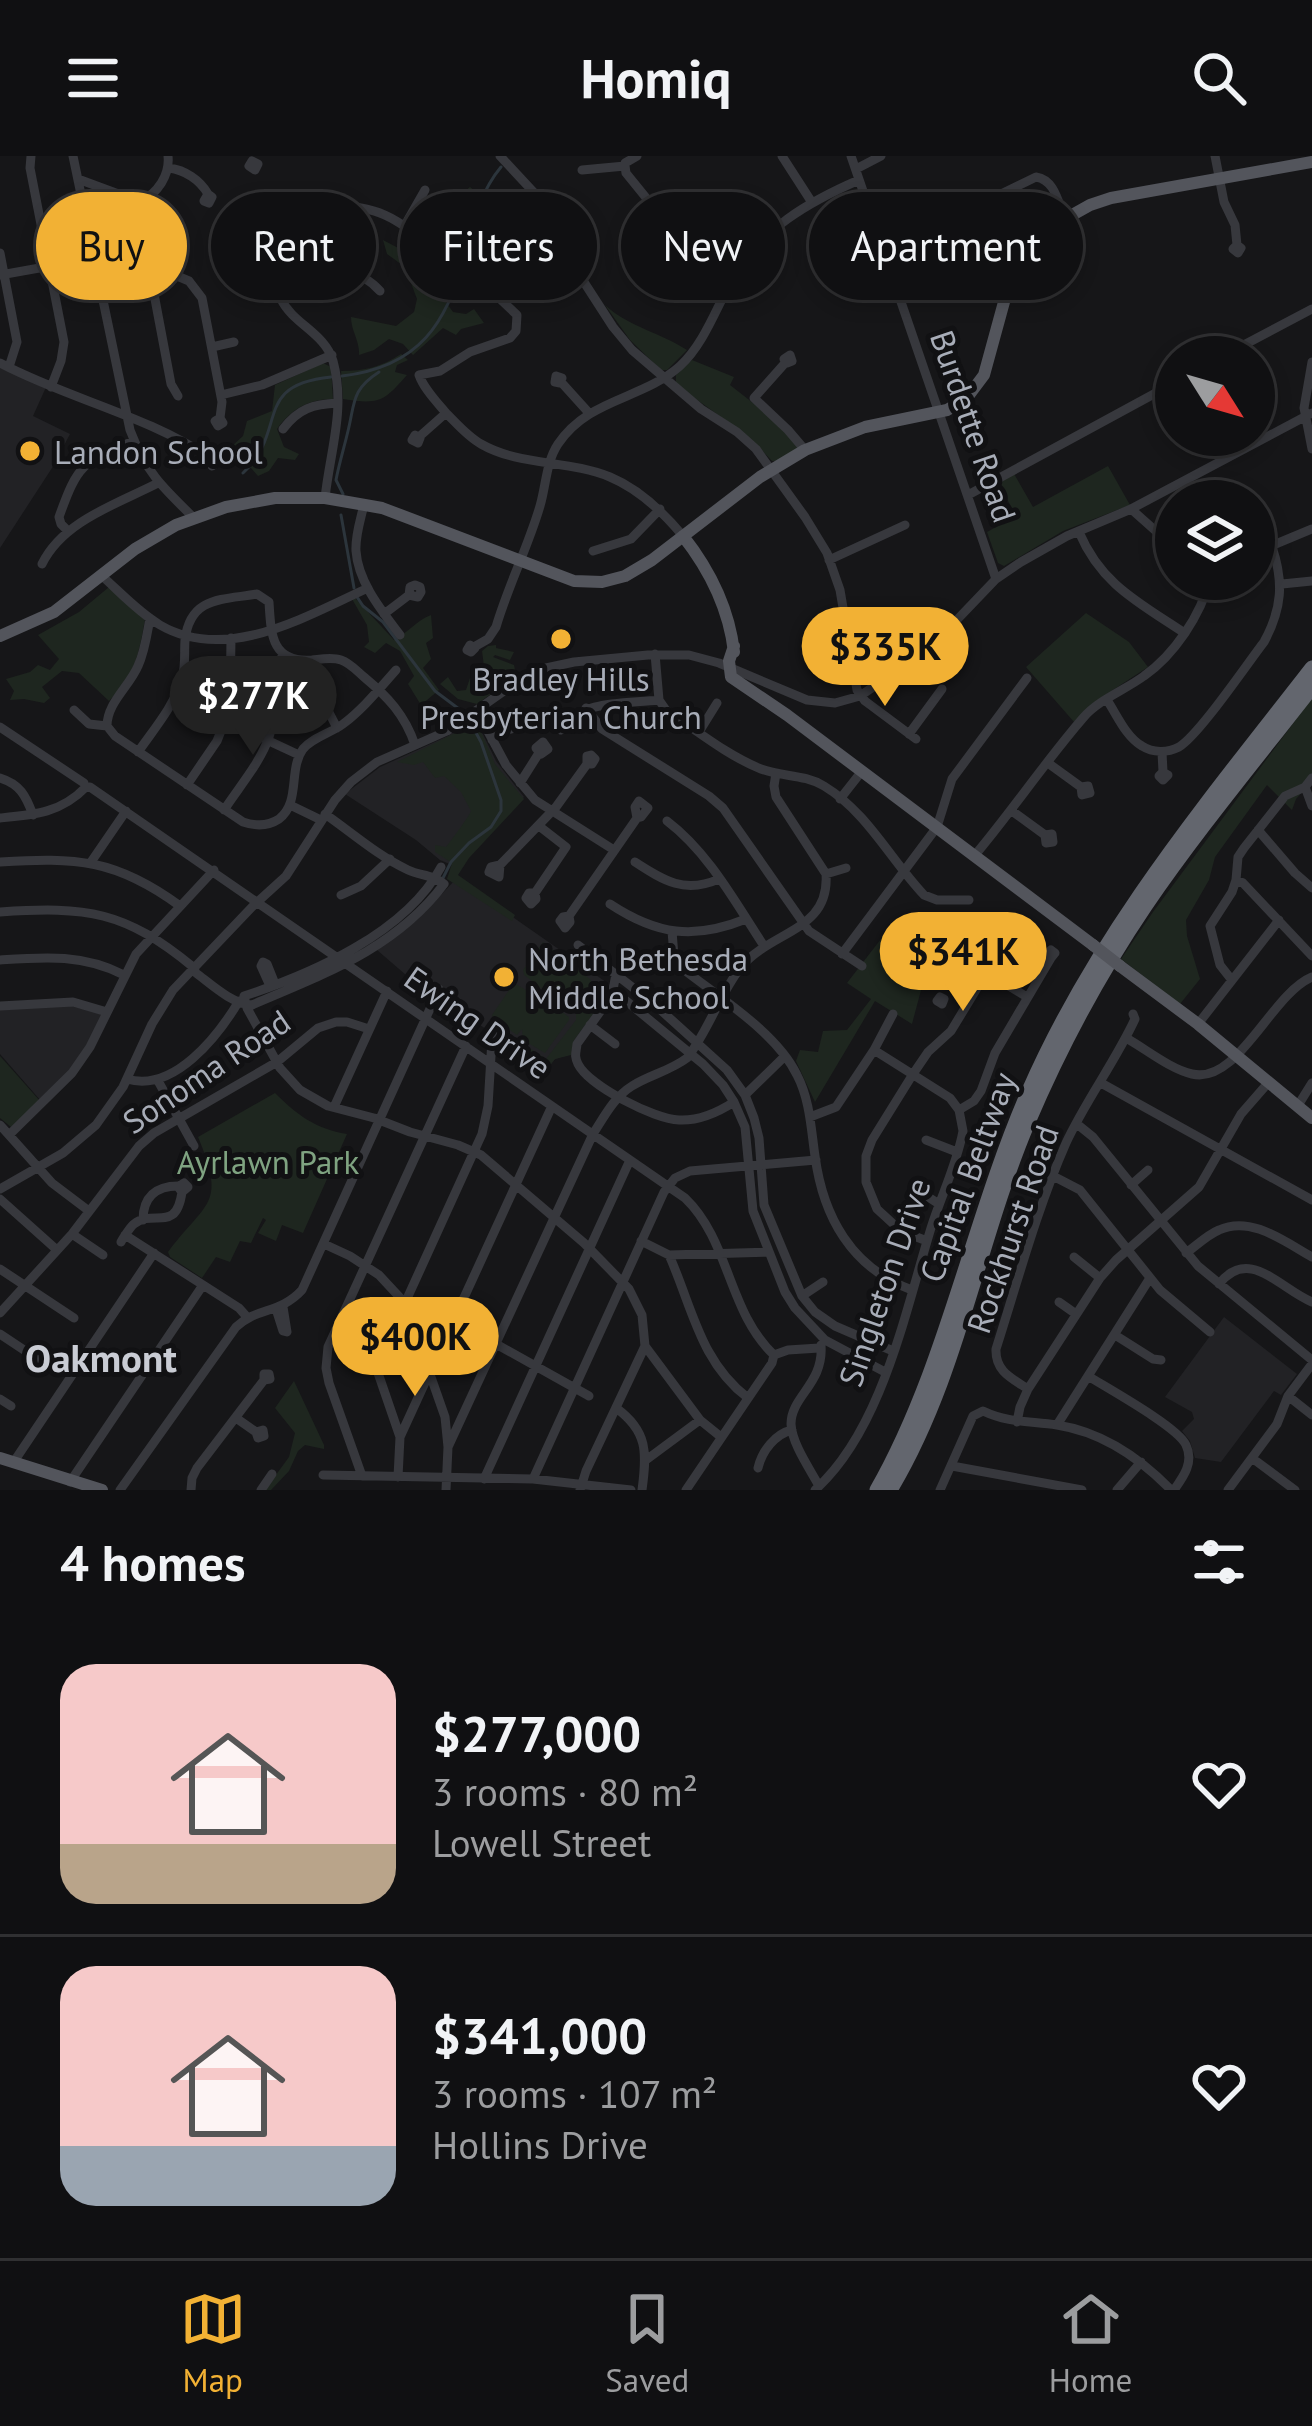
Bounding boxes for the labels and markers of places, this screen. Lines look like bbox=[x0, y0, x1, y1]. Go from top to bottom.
place label: Landon School bbox=[54, 430, 263, 473]
marker: Landon School bbox=[17, 438, 43, 464]
pin: $335K bbox=[801, 607, 969, 709]
marker: Bradley Hills Presbyterian Church bbox=[548, 626, 574, 652]
pin: $277K bbox=[169, 656, 337, 758]
place label: Bradley Hills Presbyterian Church bbox=[420, 657, 702, 738]
pin: $341K bbox=[879, 912, 1047, 1014]
place label: North Bethesda Middle School bbox=[528, 937, 748, 1018]
marker: North Bethesda Middle School bbox=[491, 964, 517, 990]
pin: $400K bbox=[331, 1297, 499, 1399]

